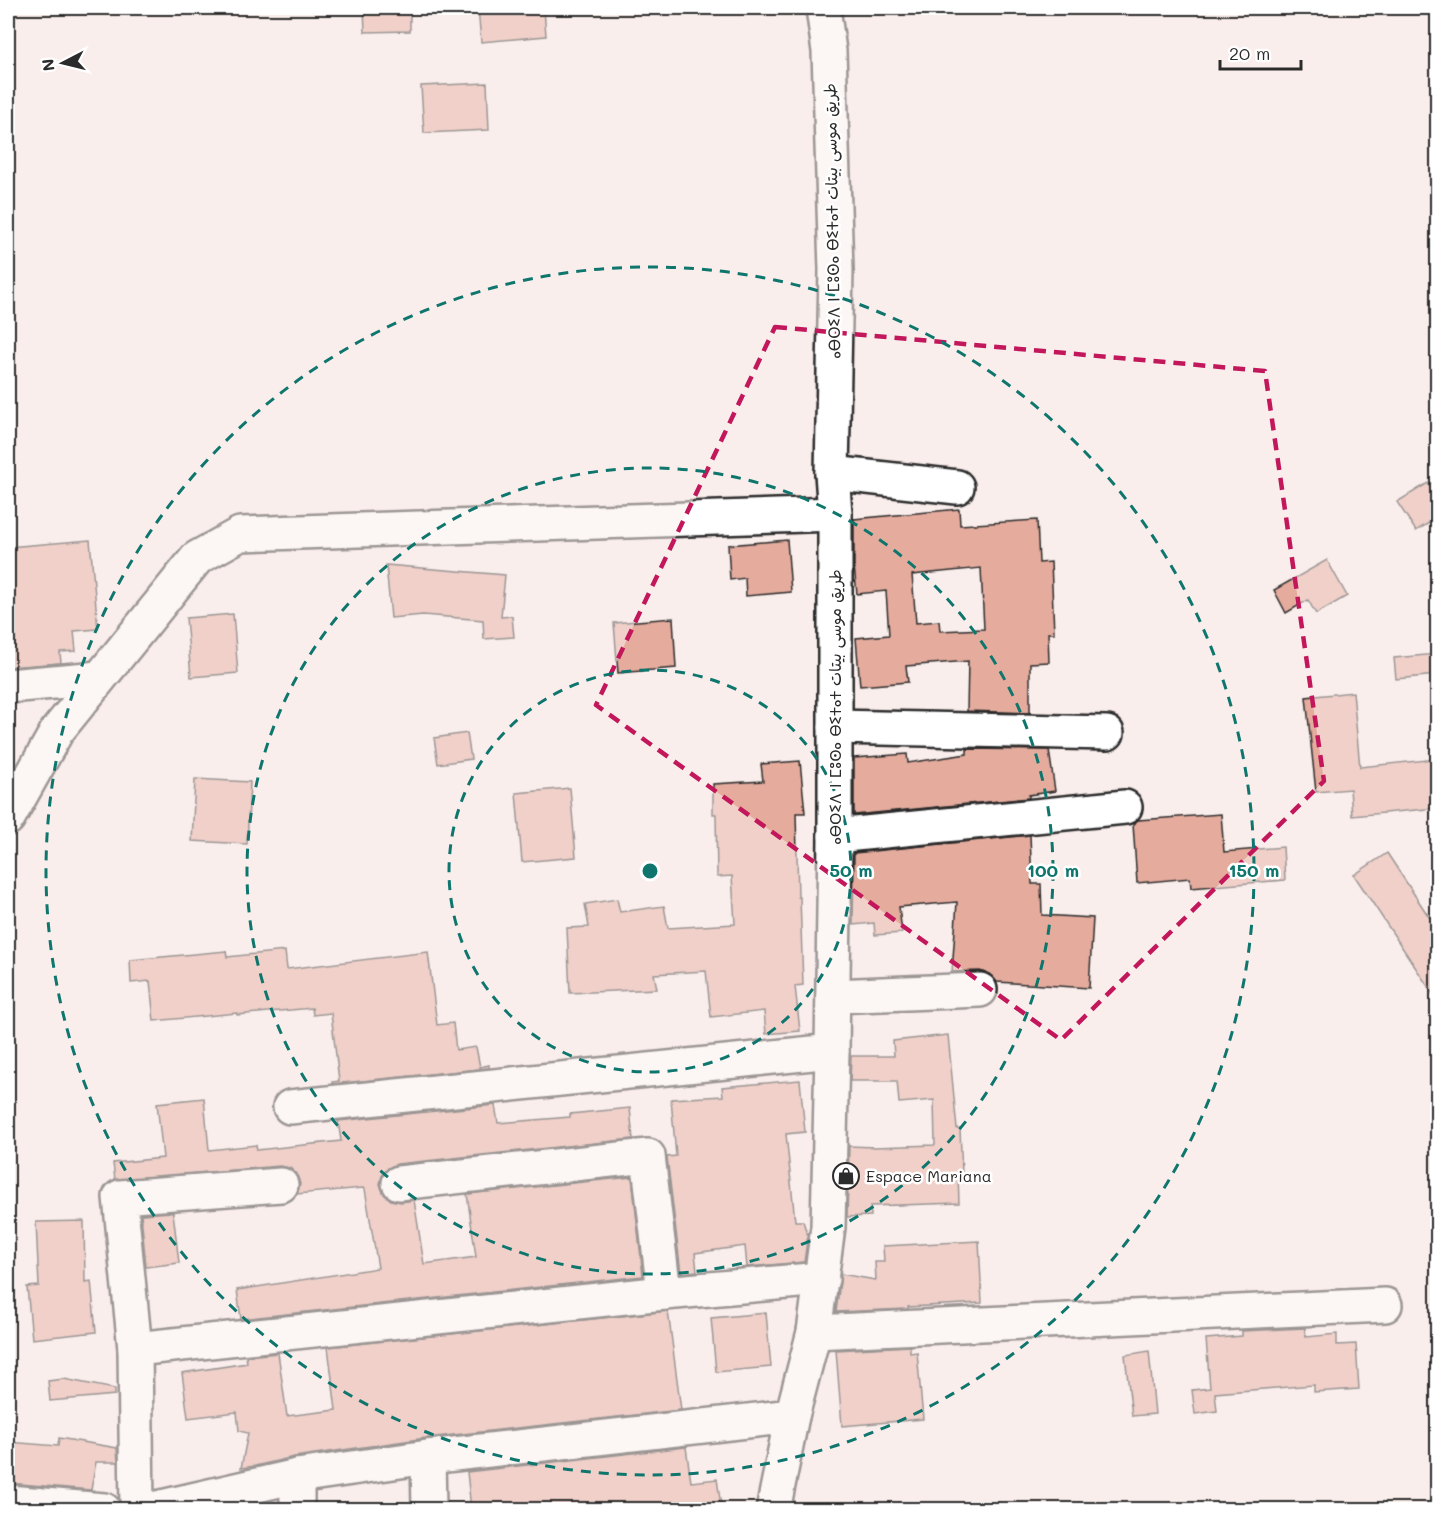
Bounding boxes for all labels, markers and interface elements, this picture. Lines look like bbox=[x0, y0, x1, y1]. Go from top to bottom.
north arrow bbox=[33, 33, 93, 93]
scale bar bbox=[1220, 33, 1301, 71]
text: 20 m bbox=[1229, 41, 1270, 65]
text: N bbox=[36, 58, 59, 72]
street label: ⴰⴱⵔⵉⴷ ⵏ ⵎⵓⵙⴰ ⴱⵉⵜⴰⵜ طريق موسى بيتات bbox=[819, 83, 845, 359]
street label: ⴰⴱⵔⵉⴷ ⵏ ⵎⵓⵙⴰ ⴱⵉⵜⴰⵜ طريق موسى بيتات bbox=[824, 569, 846, 845]
text: 50 m bbox=[830, 858, 872, 882]
text: 100 m bbox=[1027, 858, 1079, 882]
text: 150 m bbox=[1229, 858, 1279, 882]
centre of rings bbox=[640, 861, 660, 881]
shop icon: Espace Mariana bbox=[831, 1161, 861, 1191]
place label: Espace Mariana bbox=[866, 1165, 992, 1186]

